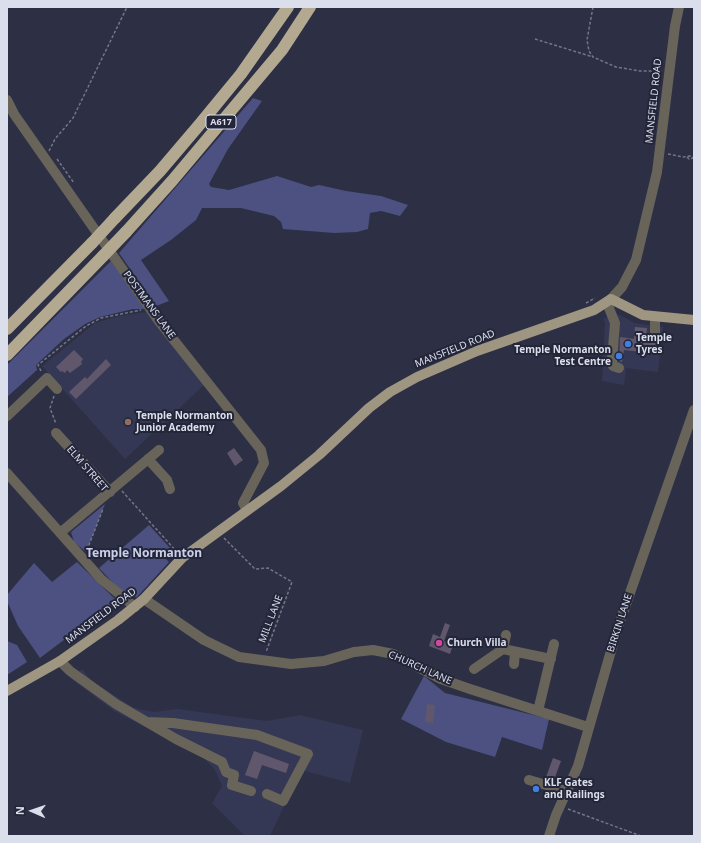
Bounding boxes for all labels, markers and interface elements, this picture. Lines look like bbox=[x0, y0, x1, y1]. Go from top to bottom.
street label: MANSFIELD ROAD bbox=[644, 58, 664, 144]
road number: A617 bbox=[206, 115, 236, 129]
street label: POSTMANS LANE bbox=[120, 269, 178, 341]
street label: MANSFIELD ROAD bbox=[413, 327, 497, 371]
place label: Temple Tyres bbox=[636, 332, 672, 356]
marker: Temple Tyres bbox=[623, 339, 633, 349]
place label: Temple Normanton Test Centre bbox=[514, 344, 611, 368]
marker: Temple Normanton Test Centre bbox=[614, 351, 624, 361]
place label: Temple Normanton Junior Academy bbox=[136, 410, 233, 434]
marker: Temple Normanton Junior Academy bbox=[123, 417, 133, 427]
street label: ELM STREET bbox=[64, 444, 110, 494]
district label: Temple Normanton bbox=[86, 547, 202, 561]
street label: MANSFIELD ROAD bbox=[63, 586, 139, 646]
street label: BIRKIN LANE bbox=[605, 592, 635, 654]
street label: MILL LANE bbox=[256, 593, 286, 645]
place label: Church Villa bbox=[447, 637, 506, 649]
marker: Church Villa bbox=[434, 638, 444, 648]
street label: CHURCH LANE bbox=[386, 649, 454, 687]
place label: KLF Gates and Railings bbox=[544, 777, 605, 800]
marker: KLF Gates and Railings bbox=[531, 784, 541, 794]
north arrow bbox=[12, 791, 52, 831]
text: N bbox=[12, 806, 27, 815]

